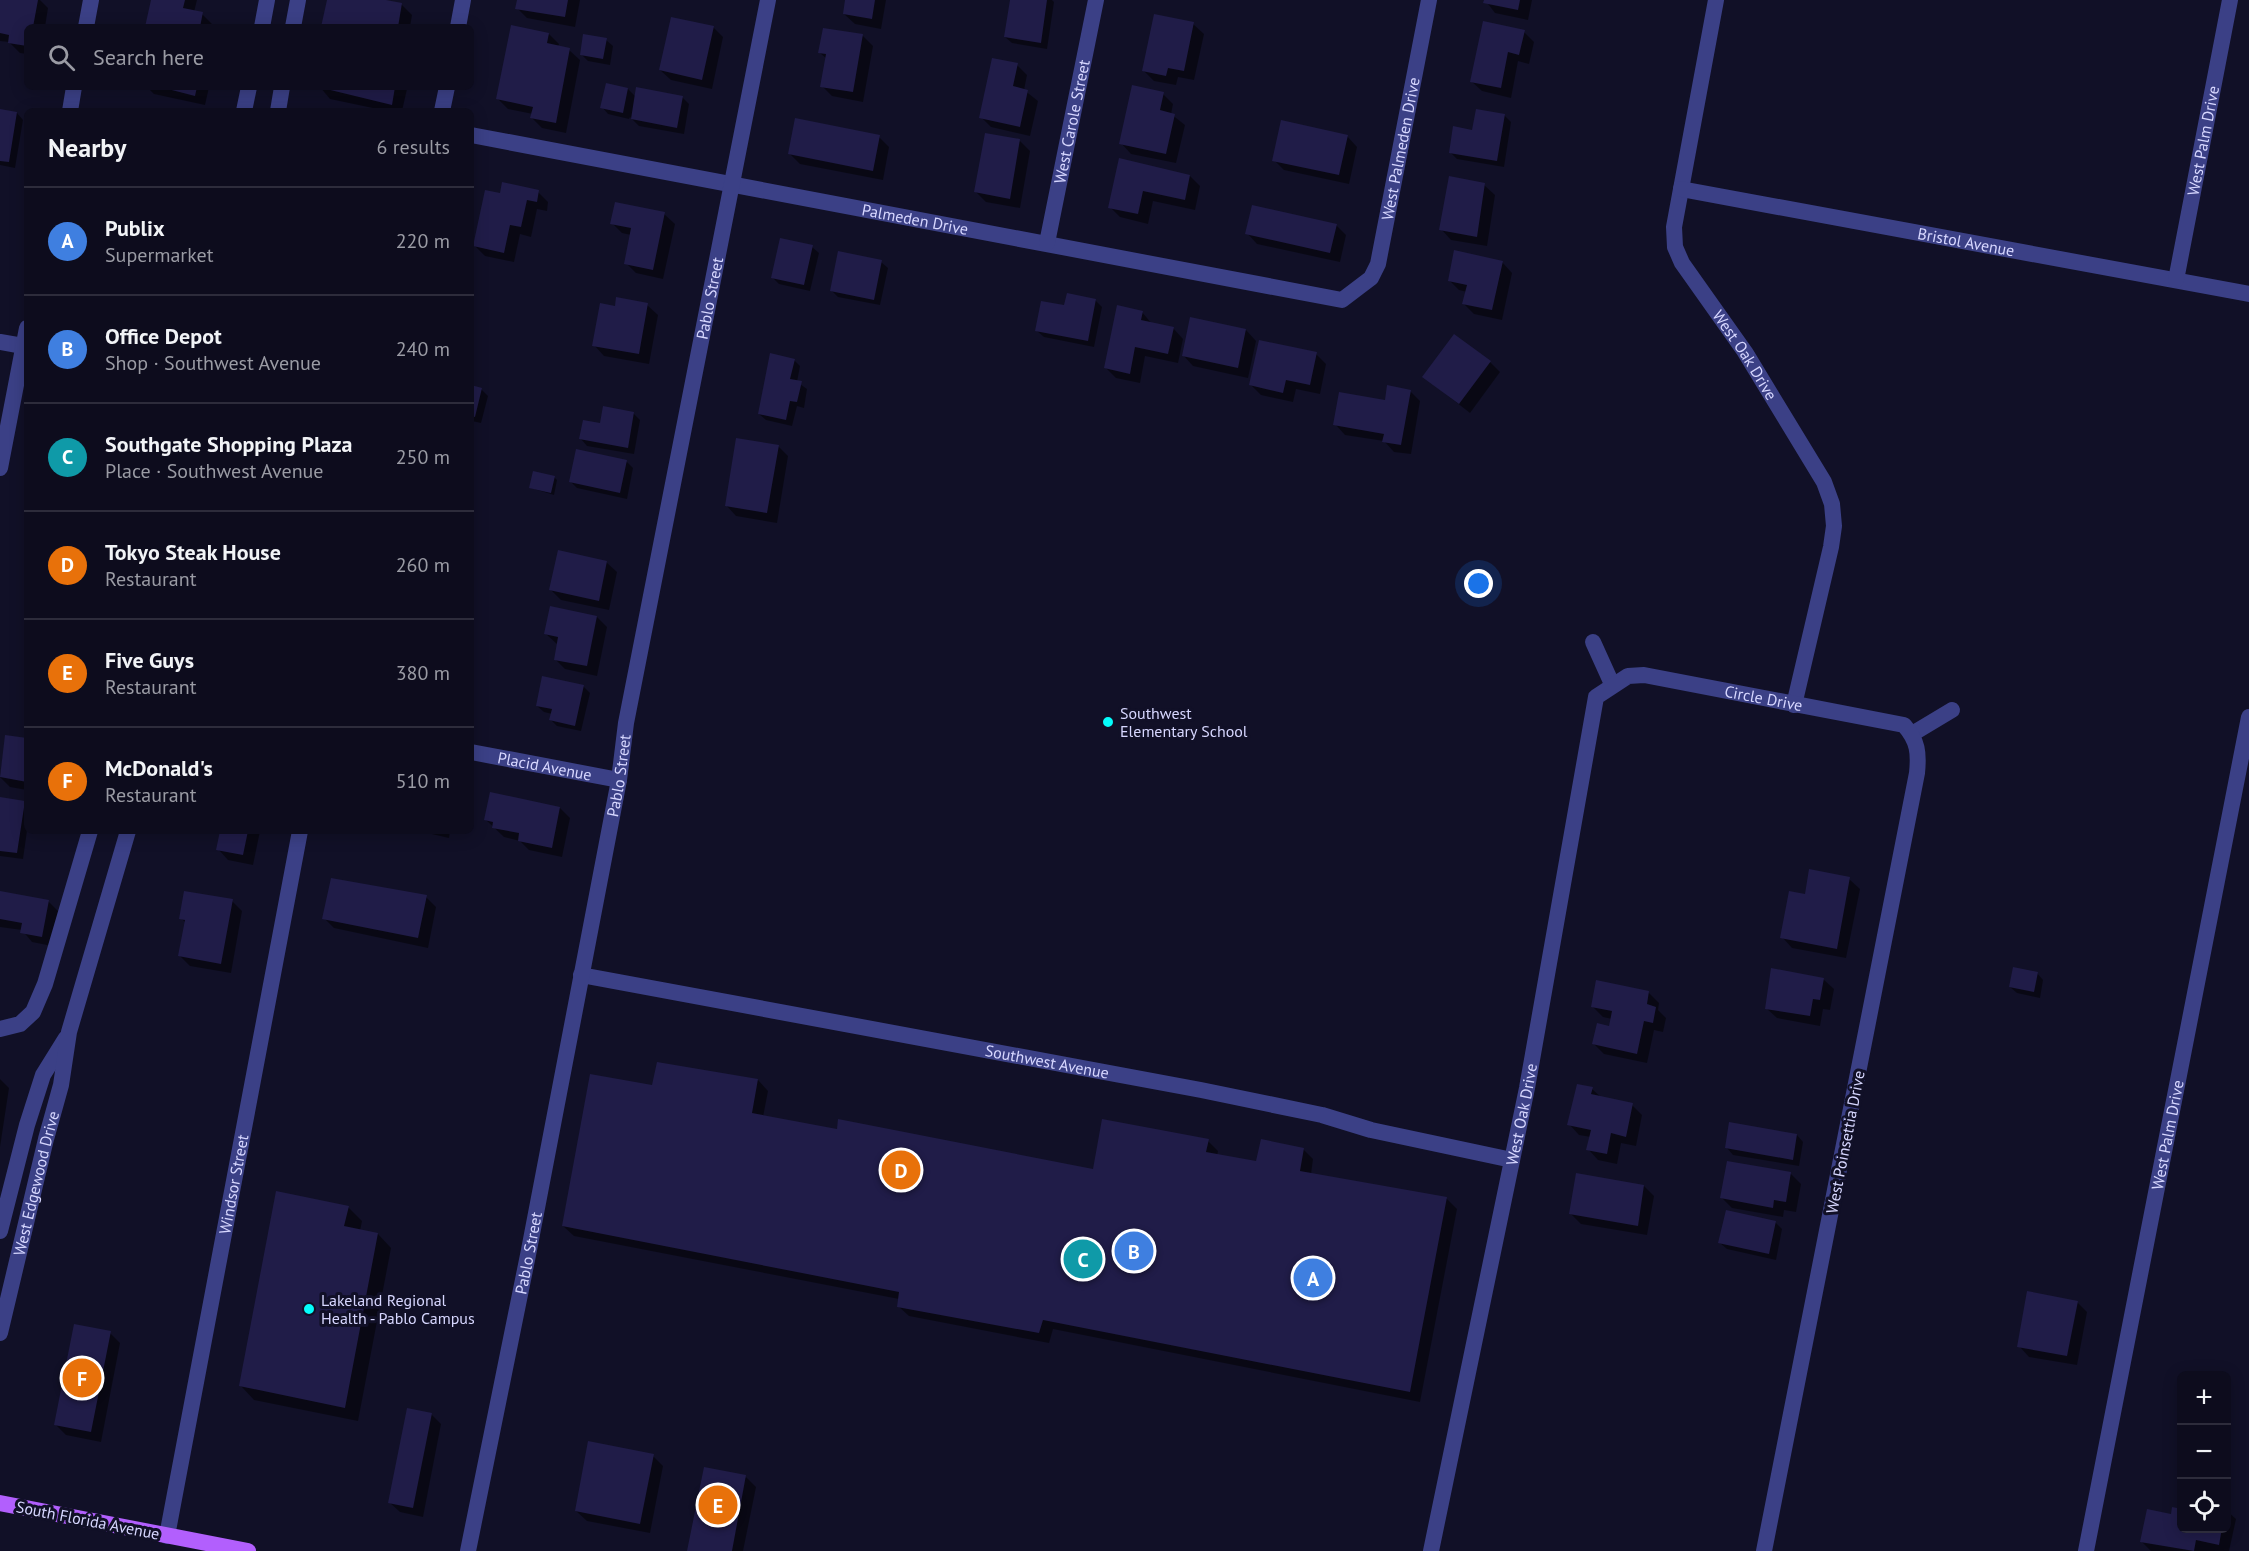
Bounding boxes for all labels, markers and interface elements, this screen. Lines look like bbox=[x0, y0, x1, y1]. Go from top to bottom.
search box bbox=[24, 24, 474, 90]
icon: search bbox=[45, 41, 78, 74]
text: Search here bbox=[93, 43, 204, 71]
street label: West Carole Street bbox=[1049, 57, 1094, 185]
street label: West Palmeden Drive bbox=[1377, 76, 1424, 222]
street label: West Palm Drive bbox=[2183, 84, 2223, 197]
text: Nearby bbox=[48, 131, 126, 164]
text: 6 results bbox=[377, 134, 450, 160]
street label: Palmeden Drive bbox=[860, 199, 970, 239]
text: Publix bbox=[105, 214, 165, 242]
street label: Bristol Avenue bbox=[1916, 223, 2016, 260]
text: A bbox=[61, 228, 74, 254]
text: 220 m bbox=[396, 228, 450, 254]
text: Supermarket bbox=[105, 242, 213, 268]
street label: Pablo Street bbox=[692, 255, 727, 341]
street label: West Oak Drive bbox=[1708, 306, 1782, 404]
text: Office Depot bbox=[105, 322, 222, 350]
text: B bbox=[62, 336, 73, 362]
text: 240 m bbox=[396, 336, 450, 362]
text: Shop · Southwest Avenue bbox=[105, 350, 321, 376]
text: Southgate Shopping Plaza bbox=[105, 430, 352, 458]
text: C bbox=[62, 444, 73, 470]
text: 250 m bbox=[396, 444, 450, 470]
text: Place · Southwest Avenue bbox=[105, 458, 324, 484]
text: Tokyo Steak House bbox=[105, 538, 281, 566]
text: D bbox=[61, 552, 74, 578]
text: 260 m bbox=[396, 552, 450, 578]
text: Restaurant bbox=[105, 566, 196, 592]
your location bbox=[1464, 569, 1493, 598]
text: Five Guys bbox=[105, 646, 194, 674]
text: E bbox=[62, 660, 73, 686]
text: 380 m bbox=[396, 660, 450, 686]
text: Restaurant bbox=[105, 674, 196, 700]
street label: Circle Drive bbox=[1723, 681, 1804, 715]
place label: Southwest Elementary School bbox=[1120, 703, 1248, 741]
marker: Southwest Elementary School bbox=[1101, 715, 1115, 729]
street label: Pablo Street bbox=[602, 733, 635, 819]
street label: Placid Avenue bbox=[496, 747, 593, 785]
text: McDonald's bbox=[105, 754, 213, 782]
text: F bbox=[62, 768, 73, 794]
text: 510 m bbox=[396, 768, 450, 794]
text: Restaurant bbox=[105, 782, 196, 808]
street label: Southwest Avenue bbox=[983, 1040, 1111, 1083]
street label: West Oak Drive bbox=[1501, 1062, 1541, 1167]
street label: West Poinsettia Drive bbox=[1821, 1069, 1869, 1215]
street label: West Palm Drive bbox=[2147, 1078, 2188, 1191]
street label: West Edgewood Drive bbox=[9, 1109, 63, 1258]
street label: Windsor Street bbox=[214, 1132, 253, 1236]
pin: D bbox=[882, 1148, 920, 1192]
street label: Pablo Street bbox=[510, 1210, 546, 1296]
pin: B bbox=[1114, 1228, 1154, 1274]
pin: C bbox=[1064, 1236, 1102, 1282]
pin: A bbox=[1294, 1256, 1332, 1300]
place label: Lakeland Regional Health - Pablo Campus bbox=[321, 1290, 475, 1328]
marker: Lakeland Regional Health - Pablo Campus bbox=[302, 1302, 316, 1316]
pin: F bbox=[62, 1356, 101, 1400]
map controls bbox=[2177, 1371, 2231, 1533]
button: + bbox=[2177, 1371, 2231, 1425]
button: − bbox=[2177, 1425, 2231, 1479]
button: locate bbox=[2177, 1479, 2231, 1533]
pin: E bbox=[698, 1482, 738, 1528]
street label: South Florida Avenue bbox=[15, 1496, 161, 1544]

